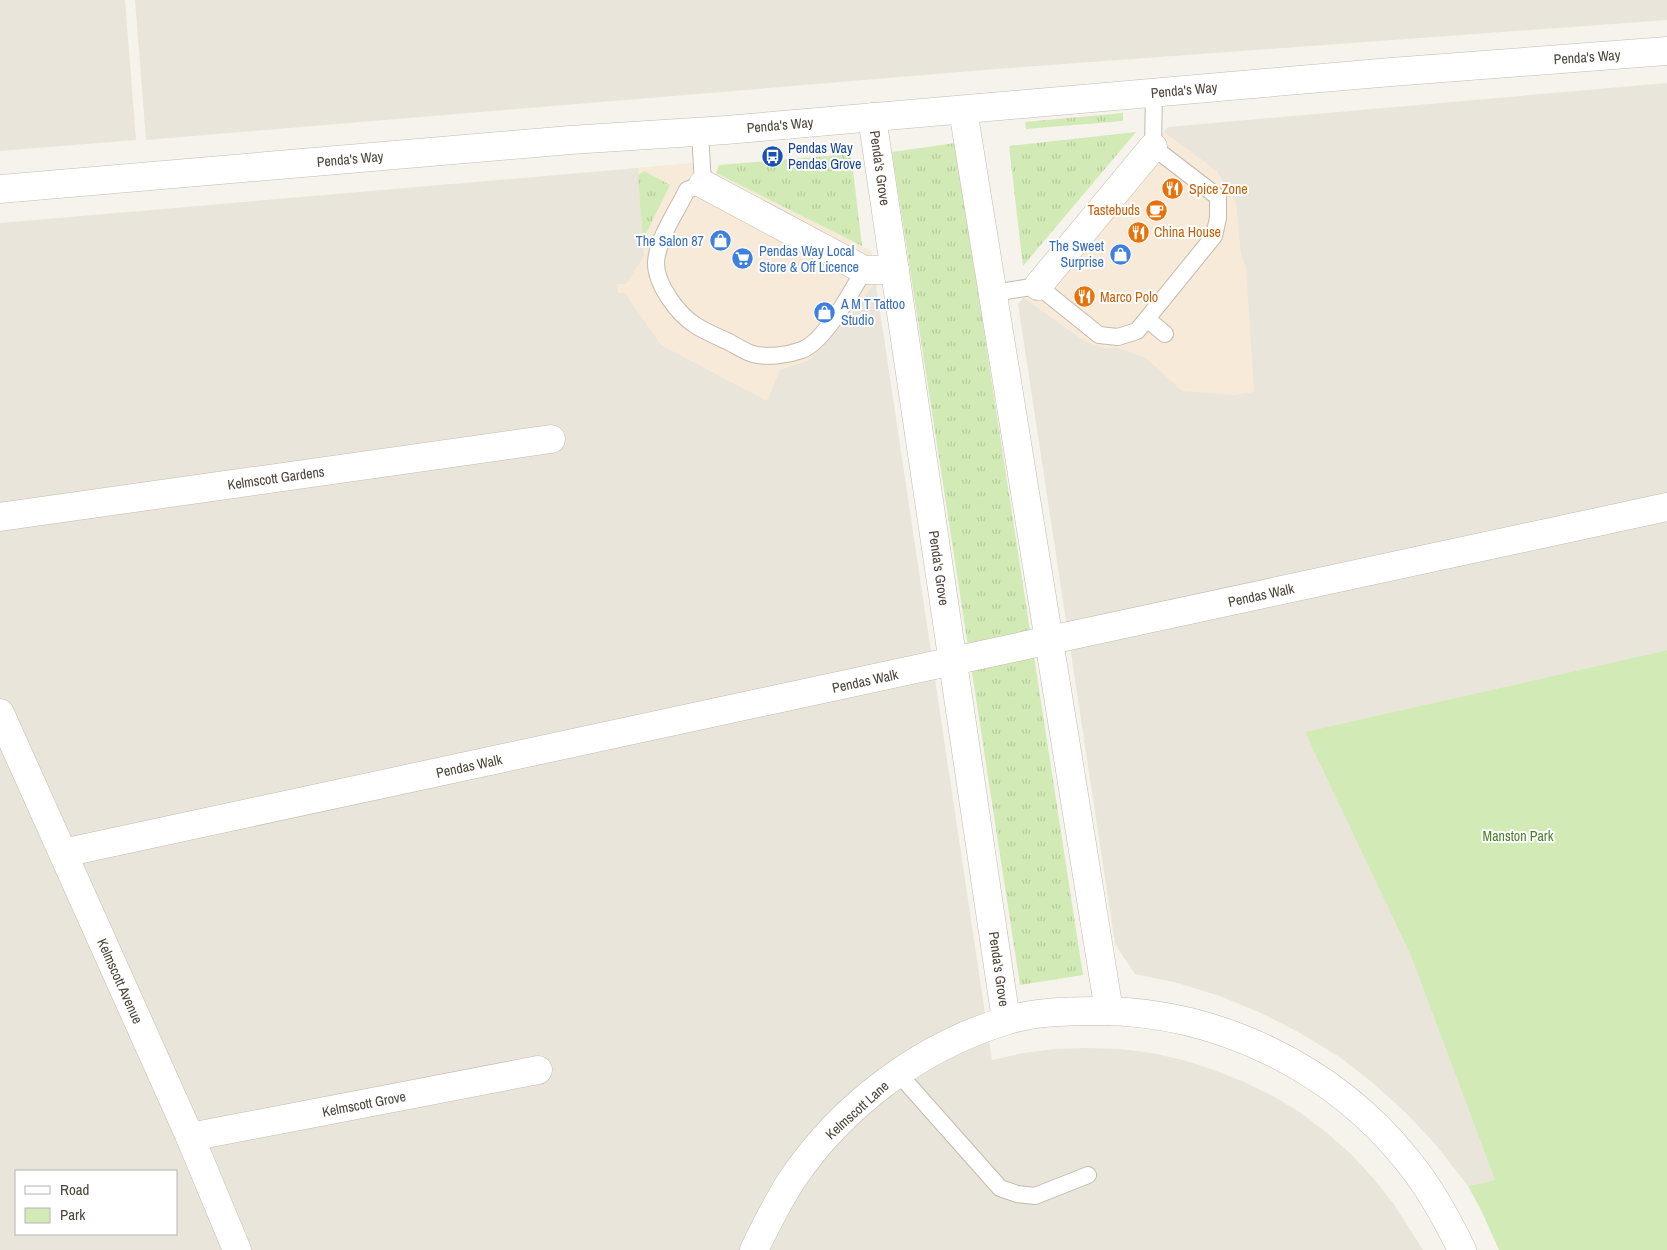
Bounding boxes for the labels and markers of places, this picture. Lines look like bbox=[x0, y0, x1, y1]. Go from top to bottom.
place label: Pendas Way Pendas Grove bbox=[788, 139, 861, 173]
bus stop icon: Pendas Way Pendas Grove bbox=[760, 144, 784, 168]
restaurant icon: Spice Zone bbox=[1161, 177, 1185, 201]
place label: Spice Zone bbox=[1189, 180, 1248, 198]
cafe icon: Tastebuds bbox=[1144, 198, 1168, 222]
place label: Tastebuds bbox=[1087, 201, 1140, 219]
restaurant icon: China House bbox=[1126, 220, 1150, 244]
place label: China House bbox=[1154, 223, 1221, 241]
shop icon: The Salon 87 bbox=[708, 229, 732, 253]
place label: The Salon 87 bbox=[636, 232, 704, 250]
place label: The Sweet Surprise bbox=[1049, 237, 1104, 271]
place label: Pendas Way Local Store & Off Licence bbox=[759, 242, 859, 276]
shop icon: The Sweet Surprise bbox=[1108, 242, 1132, 266]
supermarket icon: Pendas Way Local Store & Off Licence bbox=[731, 247, 755, 271]
restaurant icon: Marco Polo bbox=[1072, 285, 1096, 309]
place label: Marco Polo bbox=[1100, 288, 1158, 306]
place label: A M T Tattoo Studio bbox=[840, 295, 905, 329]
shop icon: A M T Tattoo Studio bbox=[813, 300, 837, 324]

